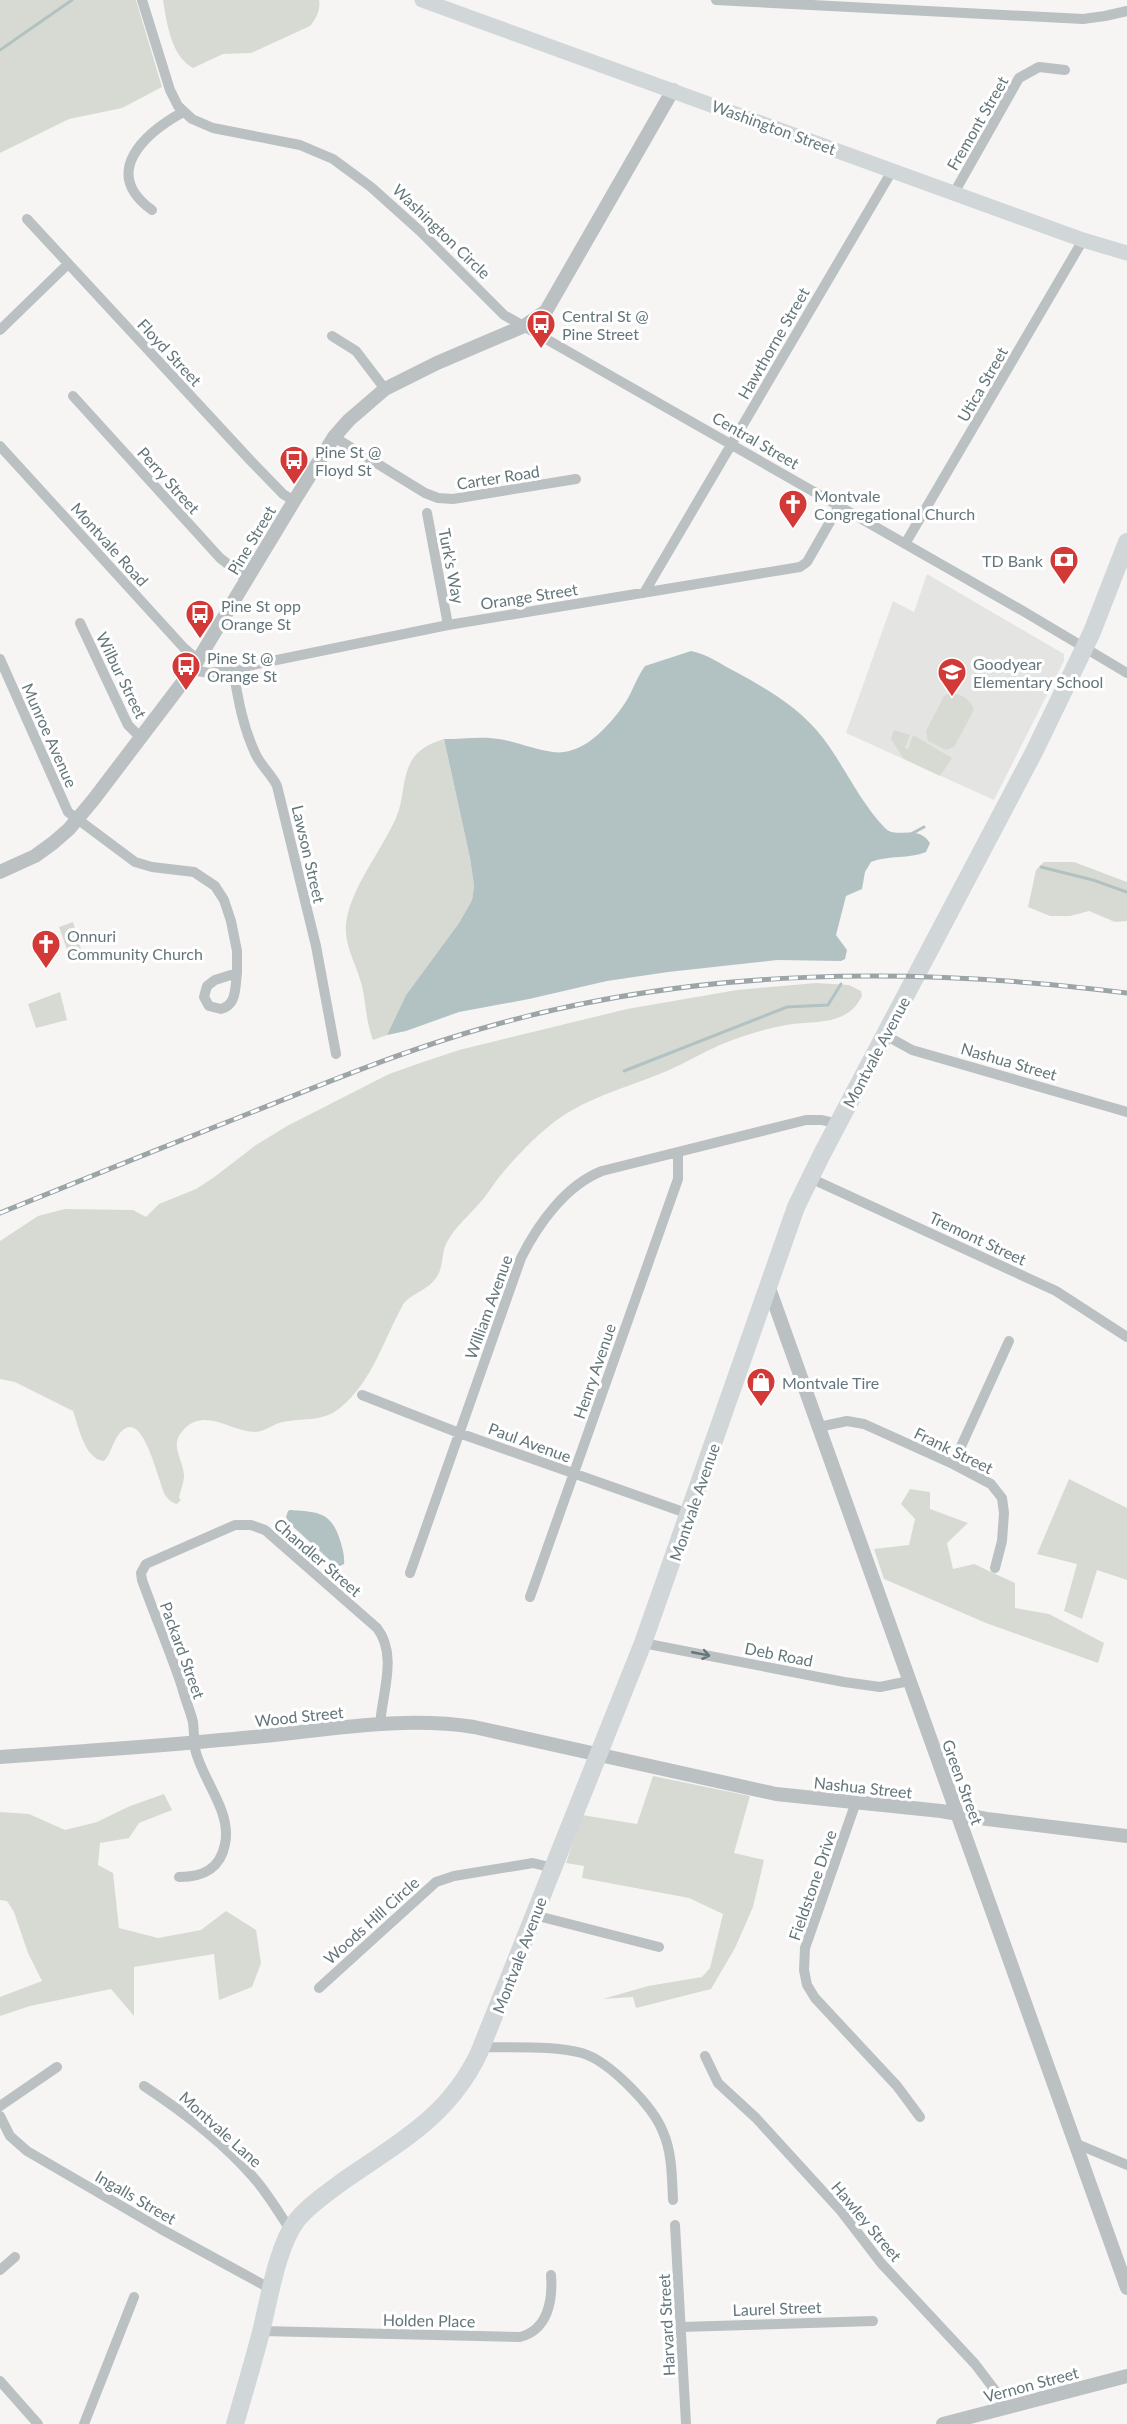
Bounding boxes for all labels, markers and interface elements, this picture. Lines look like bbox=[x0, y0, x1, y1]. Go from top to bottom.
street label: Fremont Street bbox=[942, 72, 1012, 173]
street label: Washington Street bbox=[709, 96, 839, 158]
street label: Washington Circle bbox=[389, 180, 495, 282]
street label: Hawthorne Street bbox=[733, 284, 813, 402]
place label: Central St @ Pine Street bbox=[562, 306, 649, 343]
bus stop icon: Central St @ Pine Street bbox=[525, 308, 557, 350]
street label: Floyd Street bbox=[134, 315, 206, 390]
street label: Utica Street bbox=[953, 343, 1011, 425]
street label: Central Street bbox=[709, 407, 803, 473]
place label: Pine St @ Floyd St bbox=[315, 442, 381, 479]
street label: Perry Street bbox=[134, 443, 204, 518]
bus stop icon: Pine St @ Floyd St bbox=[278, 444, 310, 486]
street label: Carter Road bbox=[455, 461, 541, 493]
place label: Montvale Congregational Church bbox=[814, 486, 975, 523]
church icon: Montvale Congregational Church bbox=[777, 488, 809, 530]
street label: Montvale Road bbox=[67, 498, 153, 590]
street label: Pine Street bbox=[223, 502, 279, 578]
street label: Turk's Way bbox=[435, 527, 469, 606]
bank icon: TD Bank bbox=[1048, 544, 1080, 586]
place label: TD Bank bbox=[982, 551, 1044, 570]
street label: Orange Street bbox=[479, 579, 579, 613]
place label: Pine St opp Orange St bbox=[221, 596, 301, 633]
bus stop icon: Pine St opp Orange St bbox=[184, 598, 216, 640]
street label: Wilbur Street bbox=[93, 629, 151, 722]
place label: Pine St @ Orange St bbox=[207, 648, 277, 685]
bus stop icon: Pine St @ Orange St bbox=[170, 650, 202, 692]
place label: Goodyear Elementary School bbox=[973, 654, 1103, 691]
school or university icon: Goodyear Elementary School bbox=[936, 656, 968, 698]
street label: Munroe Avenue bbox=[19, 680, 81, 790]
street label: Lawson Street bbox=[289, 803, 330, 905]
place label: Onnuri Community Church bbox=[67, 926, 203, 963]
church icon: Onnuri Community Church bbox=[30, 928, 62, 970]
street label: Montvale Avenue bbox=[839, 993, 913, 1111]
street label: Nashua Street bbox=[959, 1038, 1059, 1084]
street label: Tremont Street bbox=[927, 1207, 1030, 1269]
street label: William Avenue bbox=[460, 1252, 516, 1362]
street label: Henry Avenue bbox=[569, 1321, 619, 1421]
shop icon: Montvale Tire bbox=[745, 1366, 777, 1408]
place label: Montvale Tire bbox=[782, 1373, 879, 1392]
street label: Paul Avenue bbox=[486, 1418, 574, 1466]
street label: Frank Street bbox=[912, 1423, 997, 1477]
street label: Montvale Avenue bbox=[665, 1441, 723, 1563]
street label: Chandler Street bbox=[270, 1514, 366, 1600]
street label: Packard Street bbox=[157, 1599, 209, 1701]
street label: Deb Road bbox=[743, 1638, 815, 1670]
one-way arrow bbox=[690, 1649, 710, 1660]
street label: Wood Street bbox=[254, 1702, 345, 1730]
street label: Green Street bbox=[939, 1737, 987, 1827]
street label: Nashua Street bbox=[813, 1772, 913, 1802]
street label: Fieldstone Drive bbox=[784, 1827, 840, 1943]
street label: Woods Hill Circle bbox=[320, 1872, 422, 1968]
street label: Montvale Avenue bbox=[488, 1894, 550, 2016]
street label: Montvale Lane bbox=[176, 2087, 266, 2171]
street label: Ingalls Street bbox=[92, 2166, 180, 2228]
street label: Hawley Street bbox=[828, 2177, 906, 2265]
street label: Harvard Street bbox=[654, 2273, 678, 2377]
street label: Laurel Street bbox=[732, 2297, 822, 2319]
street label: Holden Place bbox=[383, 2310, 475, 2330]
street label: Vernon Street bbox=[982, 2362, 1081, 2406]

